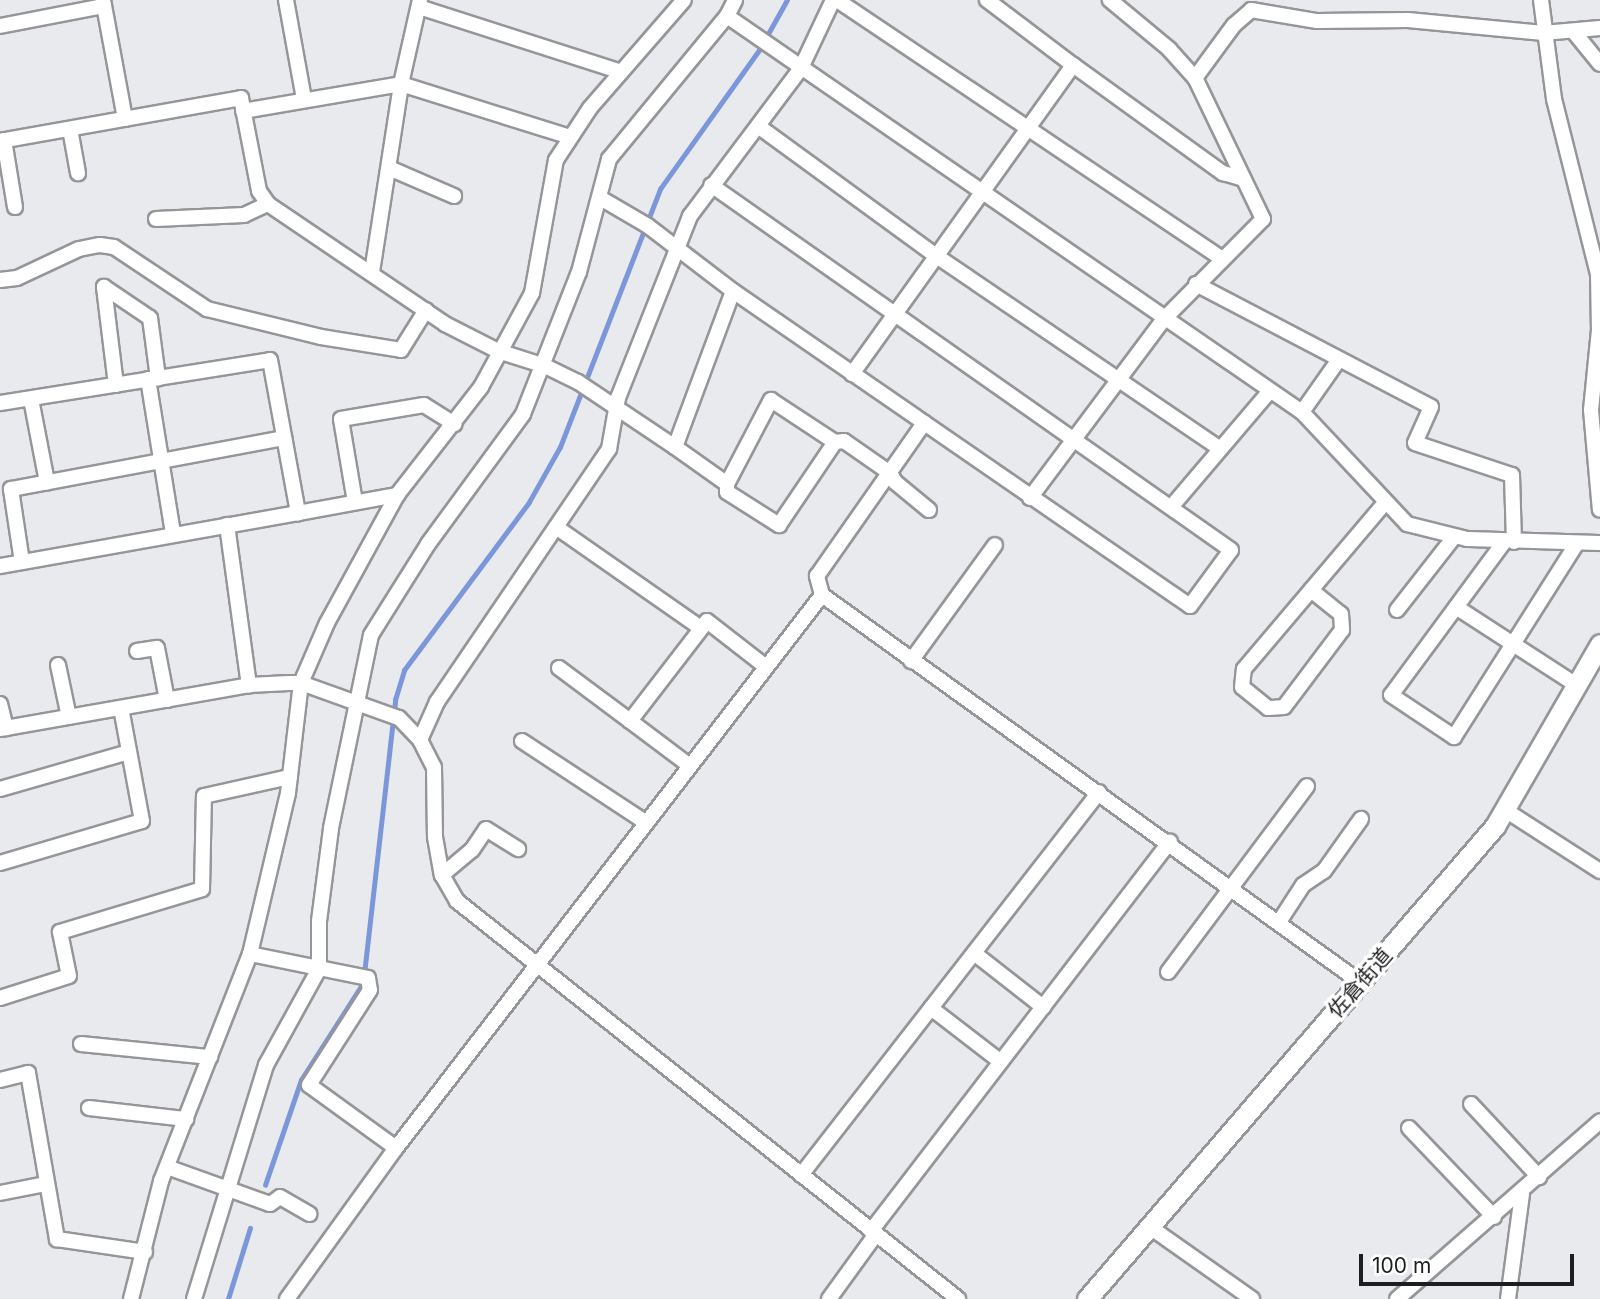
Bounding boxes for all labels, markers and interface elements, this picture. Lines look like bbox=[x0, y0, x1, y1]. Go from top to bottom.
street label: 佐倉街道 bbox=[1323, 943, 1397, 1023]
scale bar bbox=[1362, 1240, 1577, 1284]
text: 100 m bbox=[1372, 1253, 1431, 1278]

